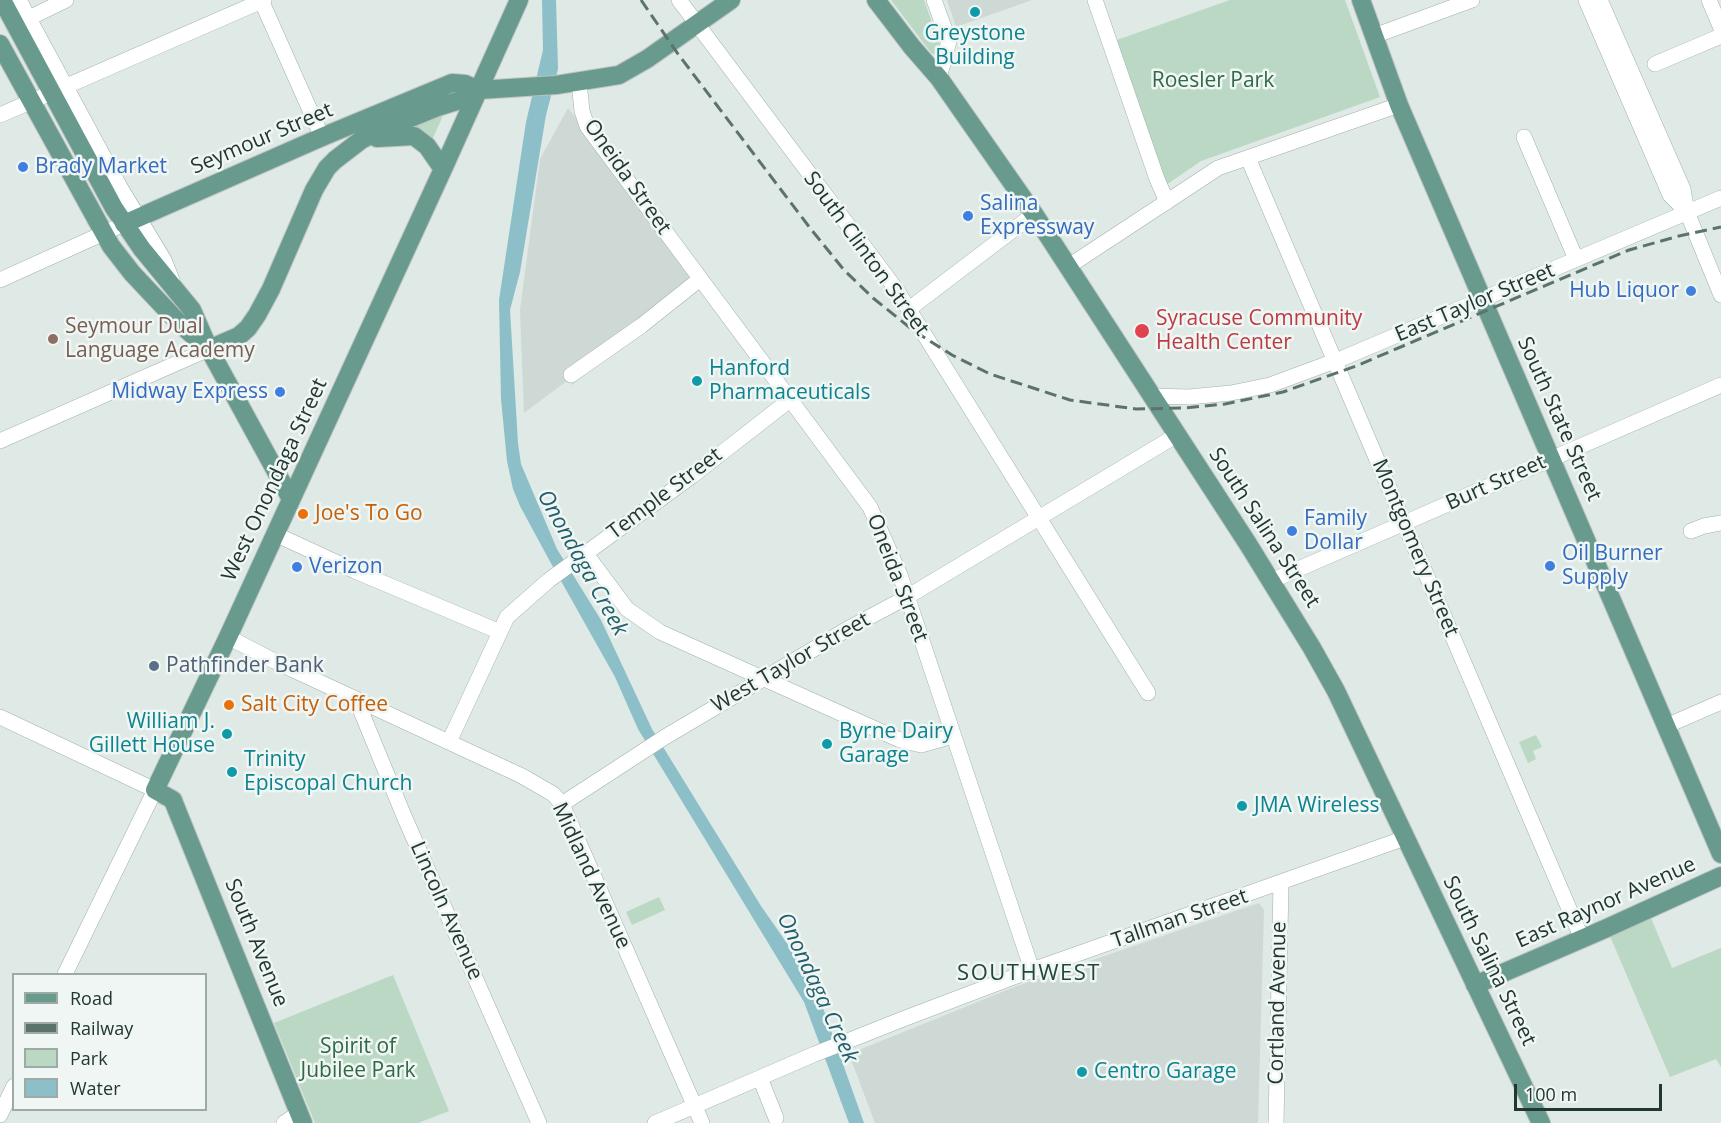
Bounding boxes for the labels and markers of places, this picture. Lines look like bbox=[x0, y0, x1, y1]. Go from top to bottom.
marker: Greystone Building bbox=[968, 5, 982, 19]
place label: Greystone Building bbox=[925, 21, 1025, 71]
place label: Brady Market bbox=[35, 154, 167, 180]
marker: Brady Market bbox=[16, 160, 30, 174]
place label: Salina Expressway bbox=[980, 191, 1094, 241]
marker: Salina Expressway bbox=[961, 209, 975, 223]
place label: Hub Liquor bbox=[1569, 278, 1679, 304]
marker: Hub Liquor bbox=[1684, 284, 1698, 298]
place label: Syracuse Community Health Center bbox=[1156, 306, 1362, 356]
place label: Seymour Dual Language Academy bbox=[65, 314, 255, 364]
marker: Syracuse Community Health Center bbox=[1133, 322, 1151, 340]
marker: Seymour Dual Language Academy bbox=[46, 332, 60, 346]
place label: Hanford Pharmaceuticals bbox=[709, 356, 870, 406]
marker: Hanford Pharmaceuticals bbox=[690, 374, 704, 388]
place label: Midway Express bbox=[111, 379, 268, 405]
marker: Midway Express bbox=[273, 385, 287, 399]
place label: Joe's To Go bbox=[315, 501, 423, 527]
place label: Family Dollar bbox=[1304, 506, 1367, 556]
marker: Joe's To Go bbox=[296, 507, 310, 521]
marker: Family Dollar bbox=[1285, 524, 1299, 538]
place label: Oil Burner Supply bbox=[1562, 541, 1663, 591]
place label: Verizon bbox=[309, 554, 383, 580]
marker: Oil Burner Supply bbox=[1543, 559, 1557, 573]
marker: Verizon bbox=[290, 560, 304, 574]
place label: Pathfinder Bank bbox=[166, 653, 324, 679]
marker: Pathfinder Bank bbox=[147, 659, 161, 673]
place label: Salt City Coffee bbox=[241, 692, 388, 718]
marker: Salt City Coffee bbox=[222, 698, 236, 712]
place label: William J. Gillett House bbox=[89, 709, 215, 759]
place label: Byrne Dairy Garage bbox=[839, 719, 953, 769]
marker: William J. Gillett House bbox=[220, 727, 234, 741]
marker: Byrne Dairy Garage bbox=[820, 737, 834, 751]
place label: Trinity Episcopal Church bbox=[244, 747, 412, 797]
marker: Trinity Episcopal Church bbox=[225, 765, 239, 779]
place label: JMA Wireless bbox=[1254, 793, 1379, 819]
marker: JMA Wireless bbox=[1235, 799, 1249, 813]
place label: Centro Garage bbox=[1094, 1059, 1236, 1085]
marker: Centro Garage bbox=[1075, 1065, 1089, 1079]

